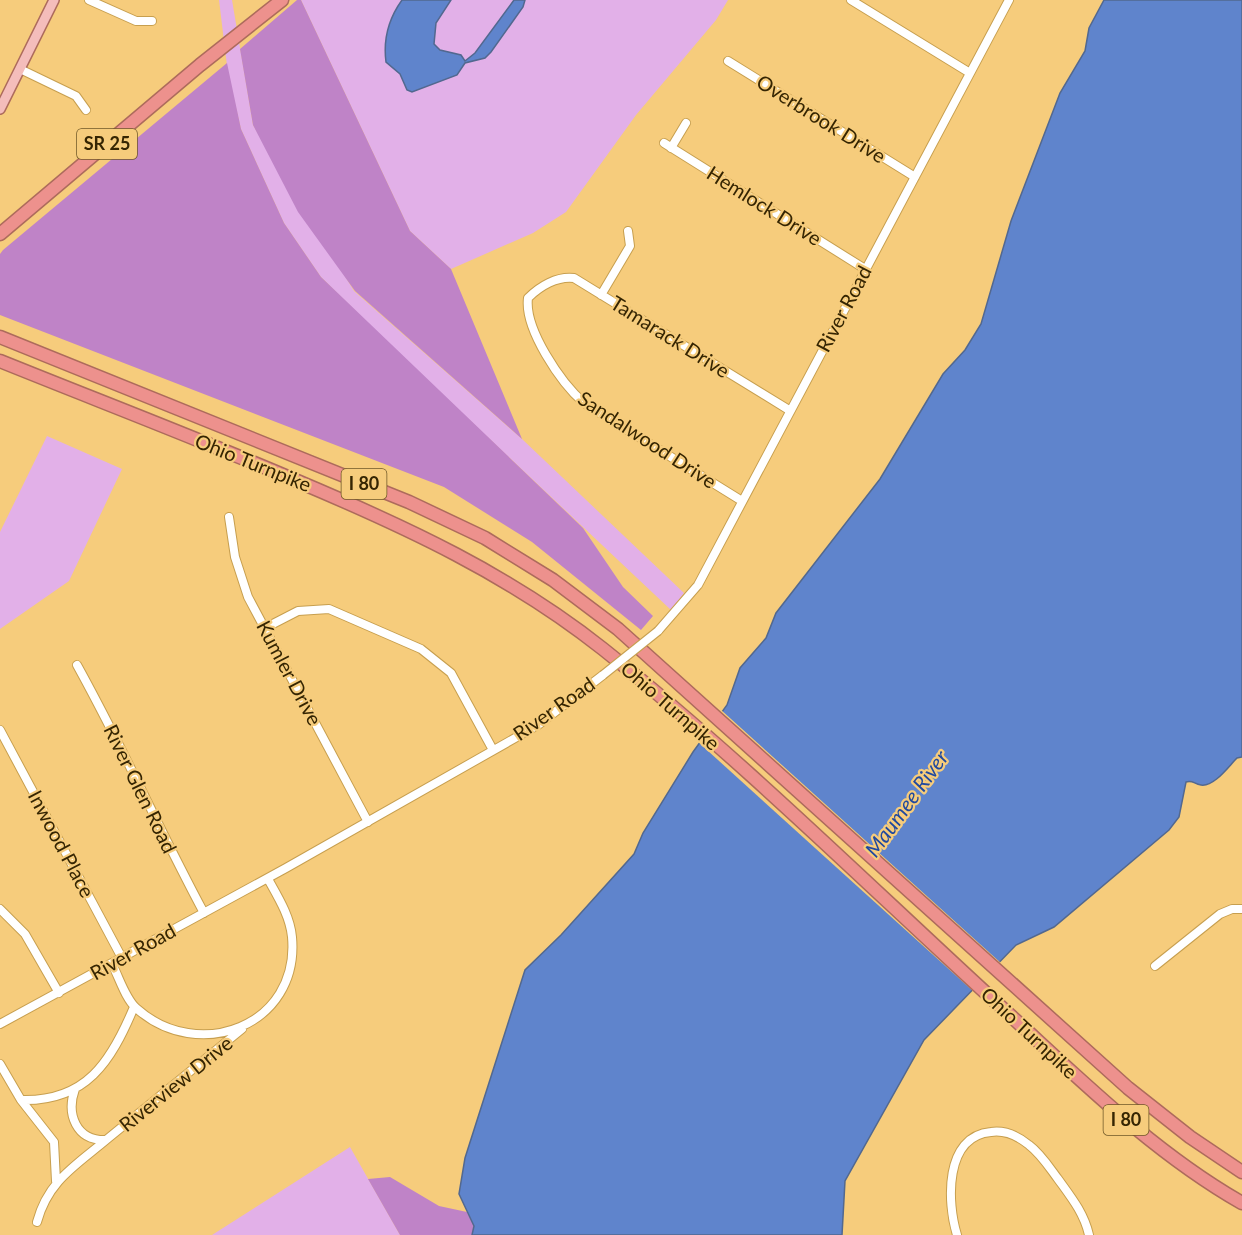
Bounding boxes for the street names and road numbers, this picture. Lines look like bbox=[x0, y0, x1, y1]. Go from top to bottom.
street label: Overbrook Drive bbox=[753, 69, 890, 167]
road number: SR 25 bbox=[77, 129, 137, 159]
street label: Hemlock Drive bbox=[703, 160, 826, 250]
street label: River Road bbox=[810, 261, 876, 356]
street label: Tamarack Drive bbox=[607, 290, 734, 382]
street label: Sandalwood Drive bbox=[574, 386, 721, 493]
street label: Ohio Turnpike bbox=[192, 428, 315, 496]
road number: I 80 bbox=[342, 469, 386, 499]
street label: Kumler Drive bbox=[252, 616, 328, 729]
street label: Ohio Turnpike bbox=[616, 656, 725, 755]
street label: River Road bbox=[508, 671, 599, 745]
street label: River Glen Road bbox=[99, 720, 182, 857]
street label: Inwood Place bbox=[24, 786, 100, 901]
street label: River Road bbox=[86, 918, 180, 984]
street label: Ohio Turnpike bbox=[976, 982, 1083, 1083]
street label: Riverview Drive bbox=[114, 1030, 237, 1136]
road number: I 80 bbox=[1104, 1105, 1148, 1135]

